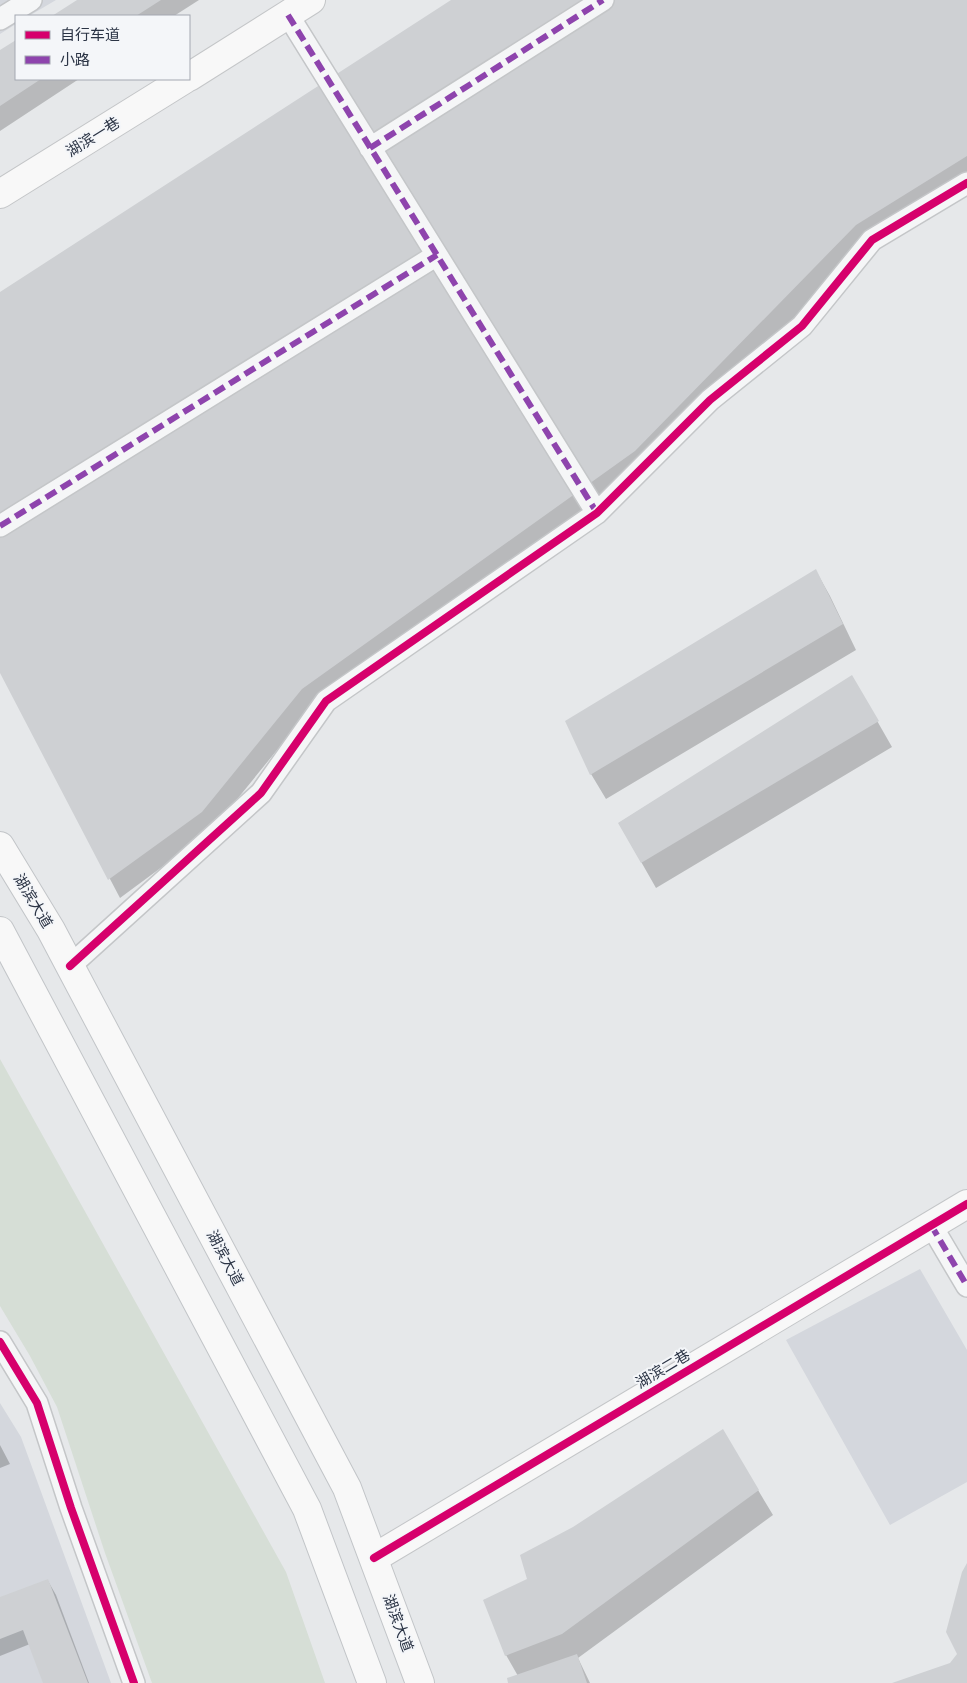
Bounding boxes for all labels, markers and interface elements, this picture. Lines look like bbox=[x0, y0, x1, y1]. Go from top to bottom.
legend bbox=[15, 15, 190, 80]
text: 自行车道 bbox=[60, 26, 120, 44]
text: 小路 bbox=[60, 51, 90, 69]
street label: 湖滨一巷 bbox=[63, 113, 123, 161]
street label: 湖滨大道 bbox=[10, 871, 56, 931]
street label: 湖滨大道 bbox=[203, 1227, 247, 1289]
street label: 湖滨二巷 bbox=[633, 1346, 693, 1392]
street label: 湖滨大道 bbox=[379, 1592, 417, 1654]

